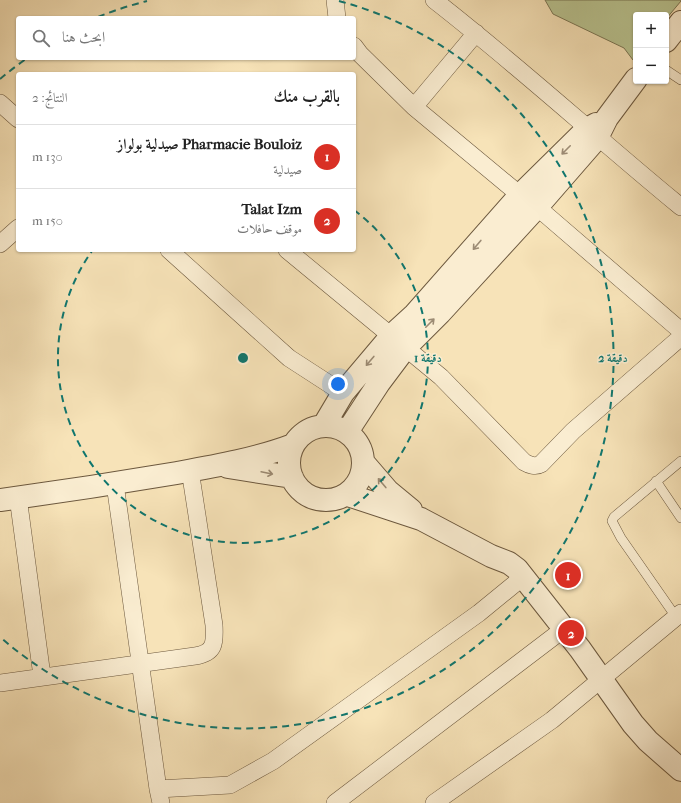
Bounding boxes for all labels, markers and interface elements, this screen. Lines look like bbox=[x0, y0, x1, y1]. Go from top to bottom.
map controls bbox=[633, 12, 669, 84]
button: + bbox=[633, 12, 669, 48]
search box bbox=[16, 16, 356, 60]
icon: search bbox=[30, 27, 52, 49]
text: ابحث هنا bbox=[62, 28, 105, 46]
button: − bbox=[633, 48, 669, 84]
text: بالقرب منك bbox=[274, 86, 340, 106]
text: النتائج: 2 bbox=[32, 90, 67, 105]
text: Pharmacie Bouloiz صيدلية بولواز bbox=[117, 135, 302, 153]
one-way arrow bbox=[561, 145, 570, 155]
text: 130 m bbox=[32, 149, 63, 164]
text: 1 bbox=[325, 149, 329, 164]
text: صيدلية bbox=[273, 162, 302, 177]
text: Talat Izm bbox=[242, 200, 302, 218]
text: 150 m bbox=[32, 213, 63, 228]
text: 2 bbox=[324, 213, 330, 228]
text: موقف حافلات bbox=[237, 221, 302, 236]
one-way arrow bbox=[473, 240, 482, 250]
one-way arrow bbox=[425, 318, 435, 328]
centre of rings bbox=[236, 351, 250, 365]
text: 1 دقيقة bbox=[414, 351, 442, 365]
text: 2 دقيقة bbox=[598, 351, 628, 365]
one-way arrow bbox=[366, 356, 375, 366]
your location bbox=[328, 374, 348, 394]
one-way arrow bbox=[260, 470, 273, 478]
one-way arrow bbox=[377, 478, 386, 489]
pin: 1 bbox=[555, 560, 581, 590]
pin: 2 bbox=[558, 618, 584, 648]

